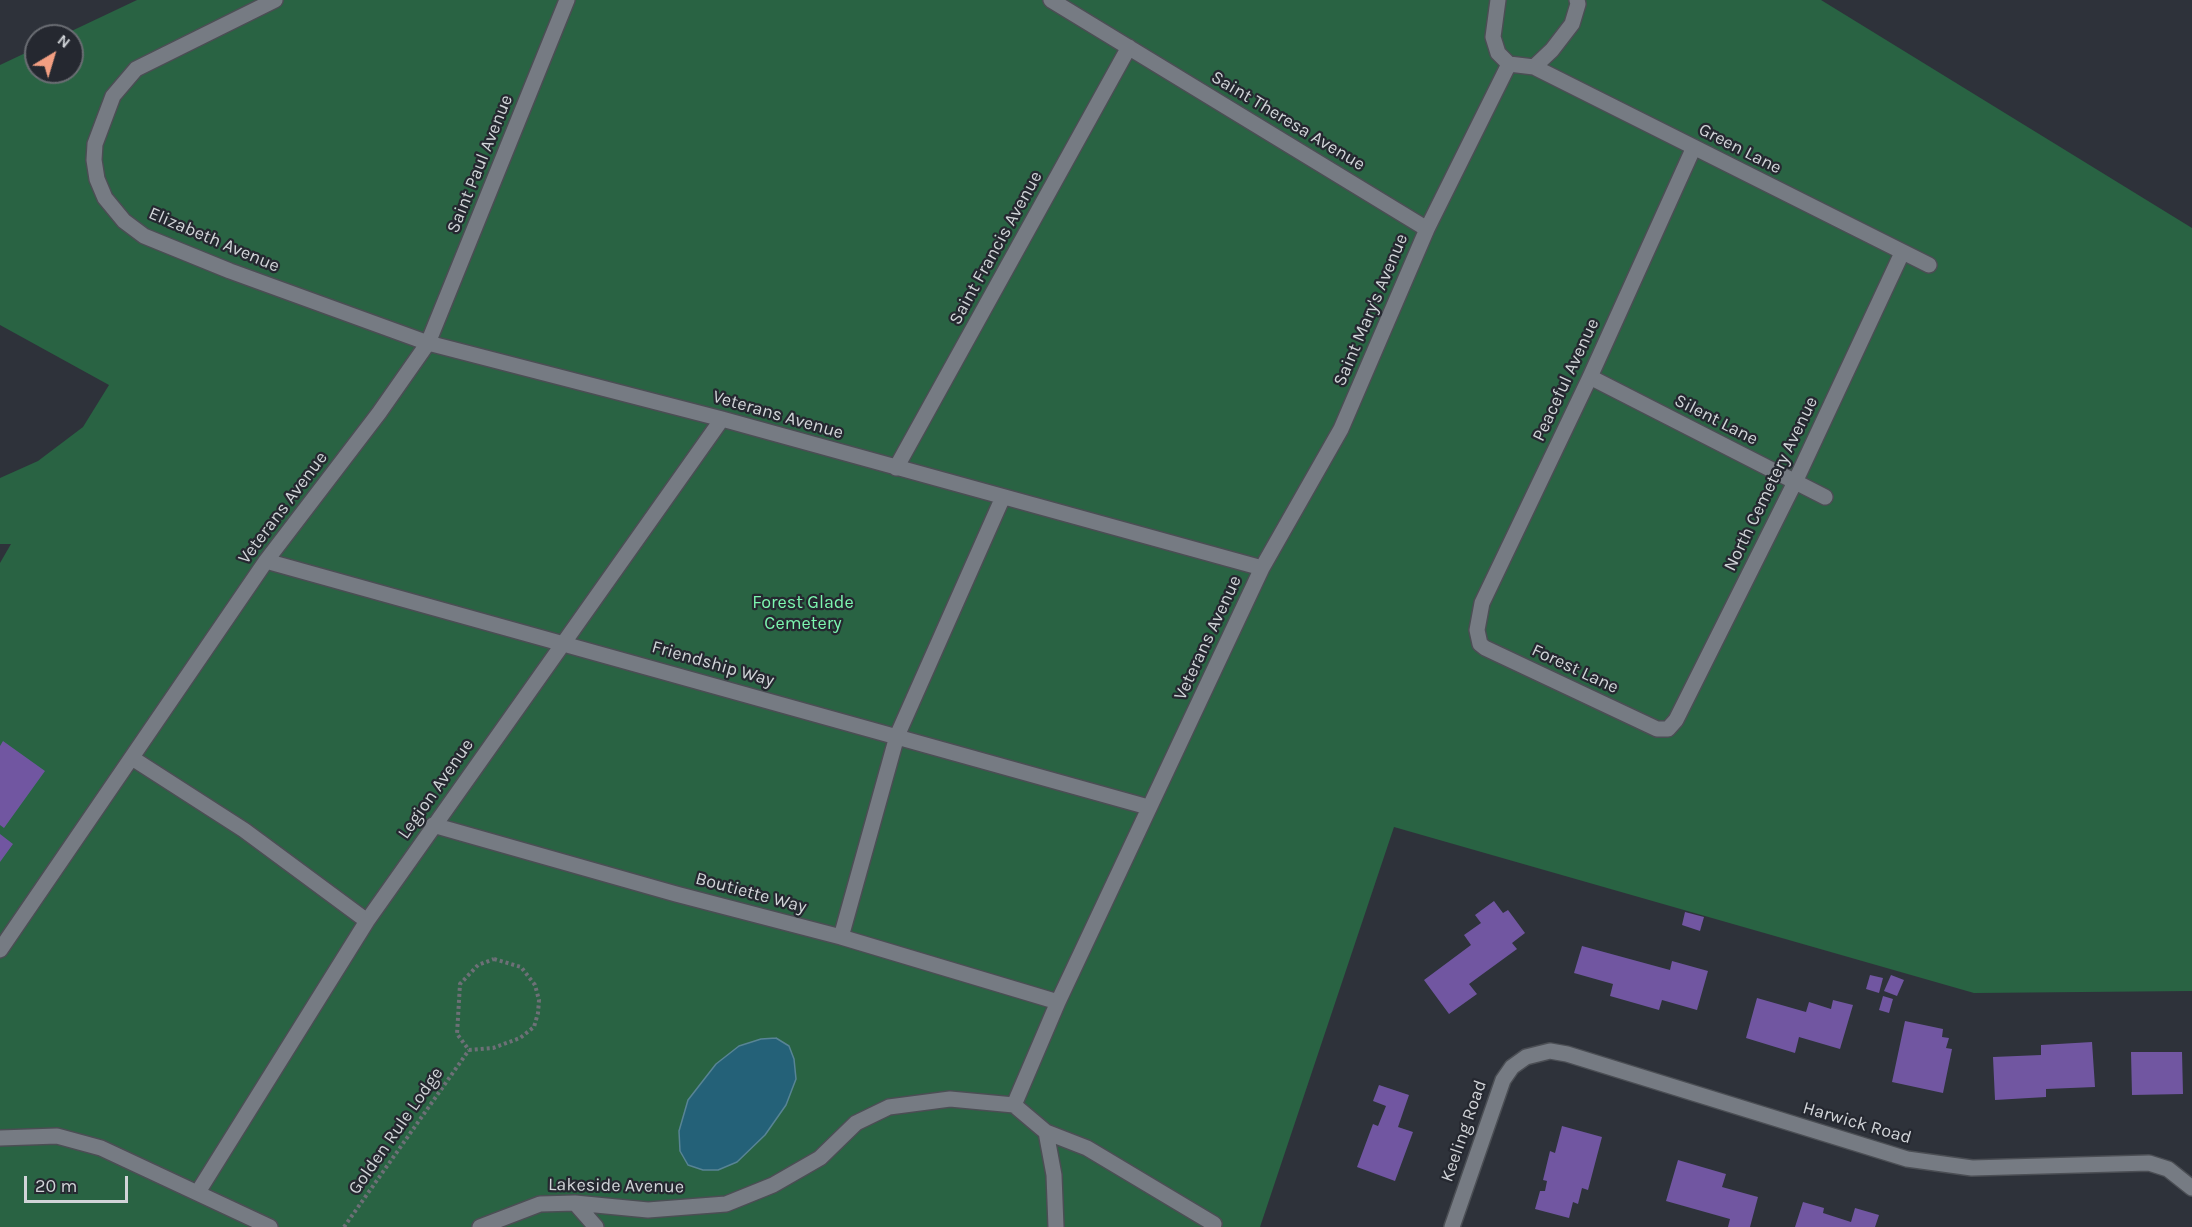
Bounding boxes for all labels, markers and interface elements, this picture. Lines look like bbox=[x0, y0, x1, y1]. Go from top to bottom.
north arrow bbox=[24, 24, 84, 84]
text: N bbox=[54, 30, 75, 52]
street label: Saint Theresa Avenue bbox=[1207, 66, 1369, 176]
street label: Saint Paul Avenue bbox=[442, 92, 518, 236]
street label: Green Lane bbox=[1695, 119, 1785, 179]
street label: Saint Francis Avenue bbox=[945, 167, 1047, 329]
street label: Elizabeth Avenue bbox=[145, 203, 283, 277]
street label: Saint Mary's Avenue bbox=[1329, 231, 1413, 389]
street label: Peaceful Avenue bbox=[1528, 315, 1604, 445]
street label: Veterans Avenue bbox=[710, 386, 846, 444]
street label: Silent Lane bbox=[1671, 390, 1761, 450]
street label: North Cemetery Avenue bbox=[1719, 393, 1823, 575]
street label: Veterans Avenue bbox=[234, 448, 332, 568]
street label: Veterans Avenue bbox=[1170, 572, 1246, 704]
park label: Forest Glade Cemetery bbox=[752, 592, 854, 634]
street label: Friendship Way bbox=[649, 636, 777, 692]
street label: Forest Lane bbox=[1528, 639, 1622, 699]
street label: Legion Avenue bbox=[393, 735, 479, 843]
street label: Boutiette Way bbox=[693, 868, 809, 918]
street label: Golden Rule Lodge bbox=[344, 1063, 448, 1199]
street label: Keeling Road bbox=[1436, 1077, 1492, 1185]
street label: Harwick Road bbox=[1800, 1097, 1914, 1149]
scale bar bbox=[27, 1164, 130, 1202]
street label: Lakeside Avenue bbox=[548, 1174, 684, 1198]
text: 20 m bbox=[35, 1175, 77, 1197]

